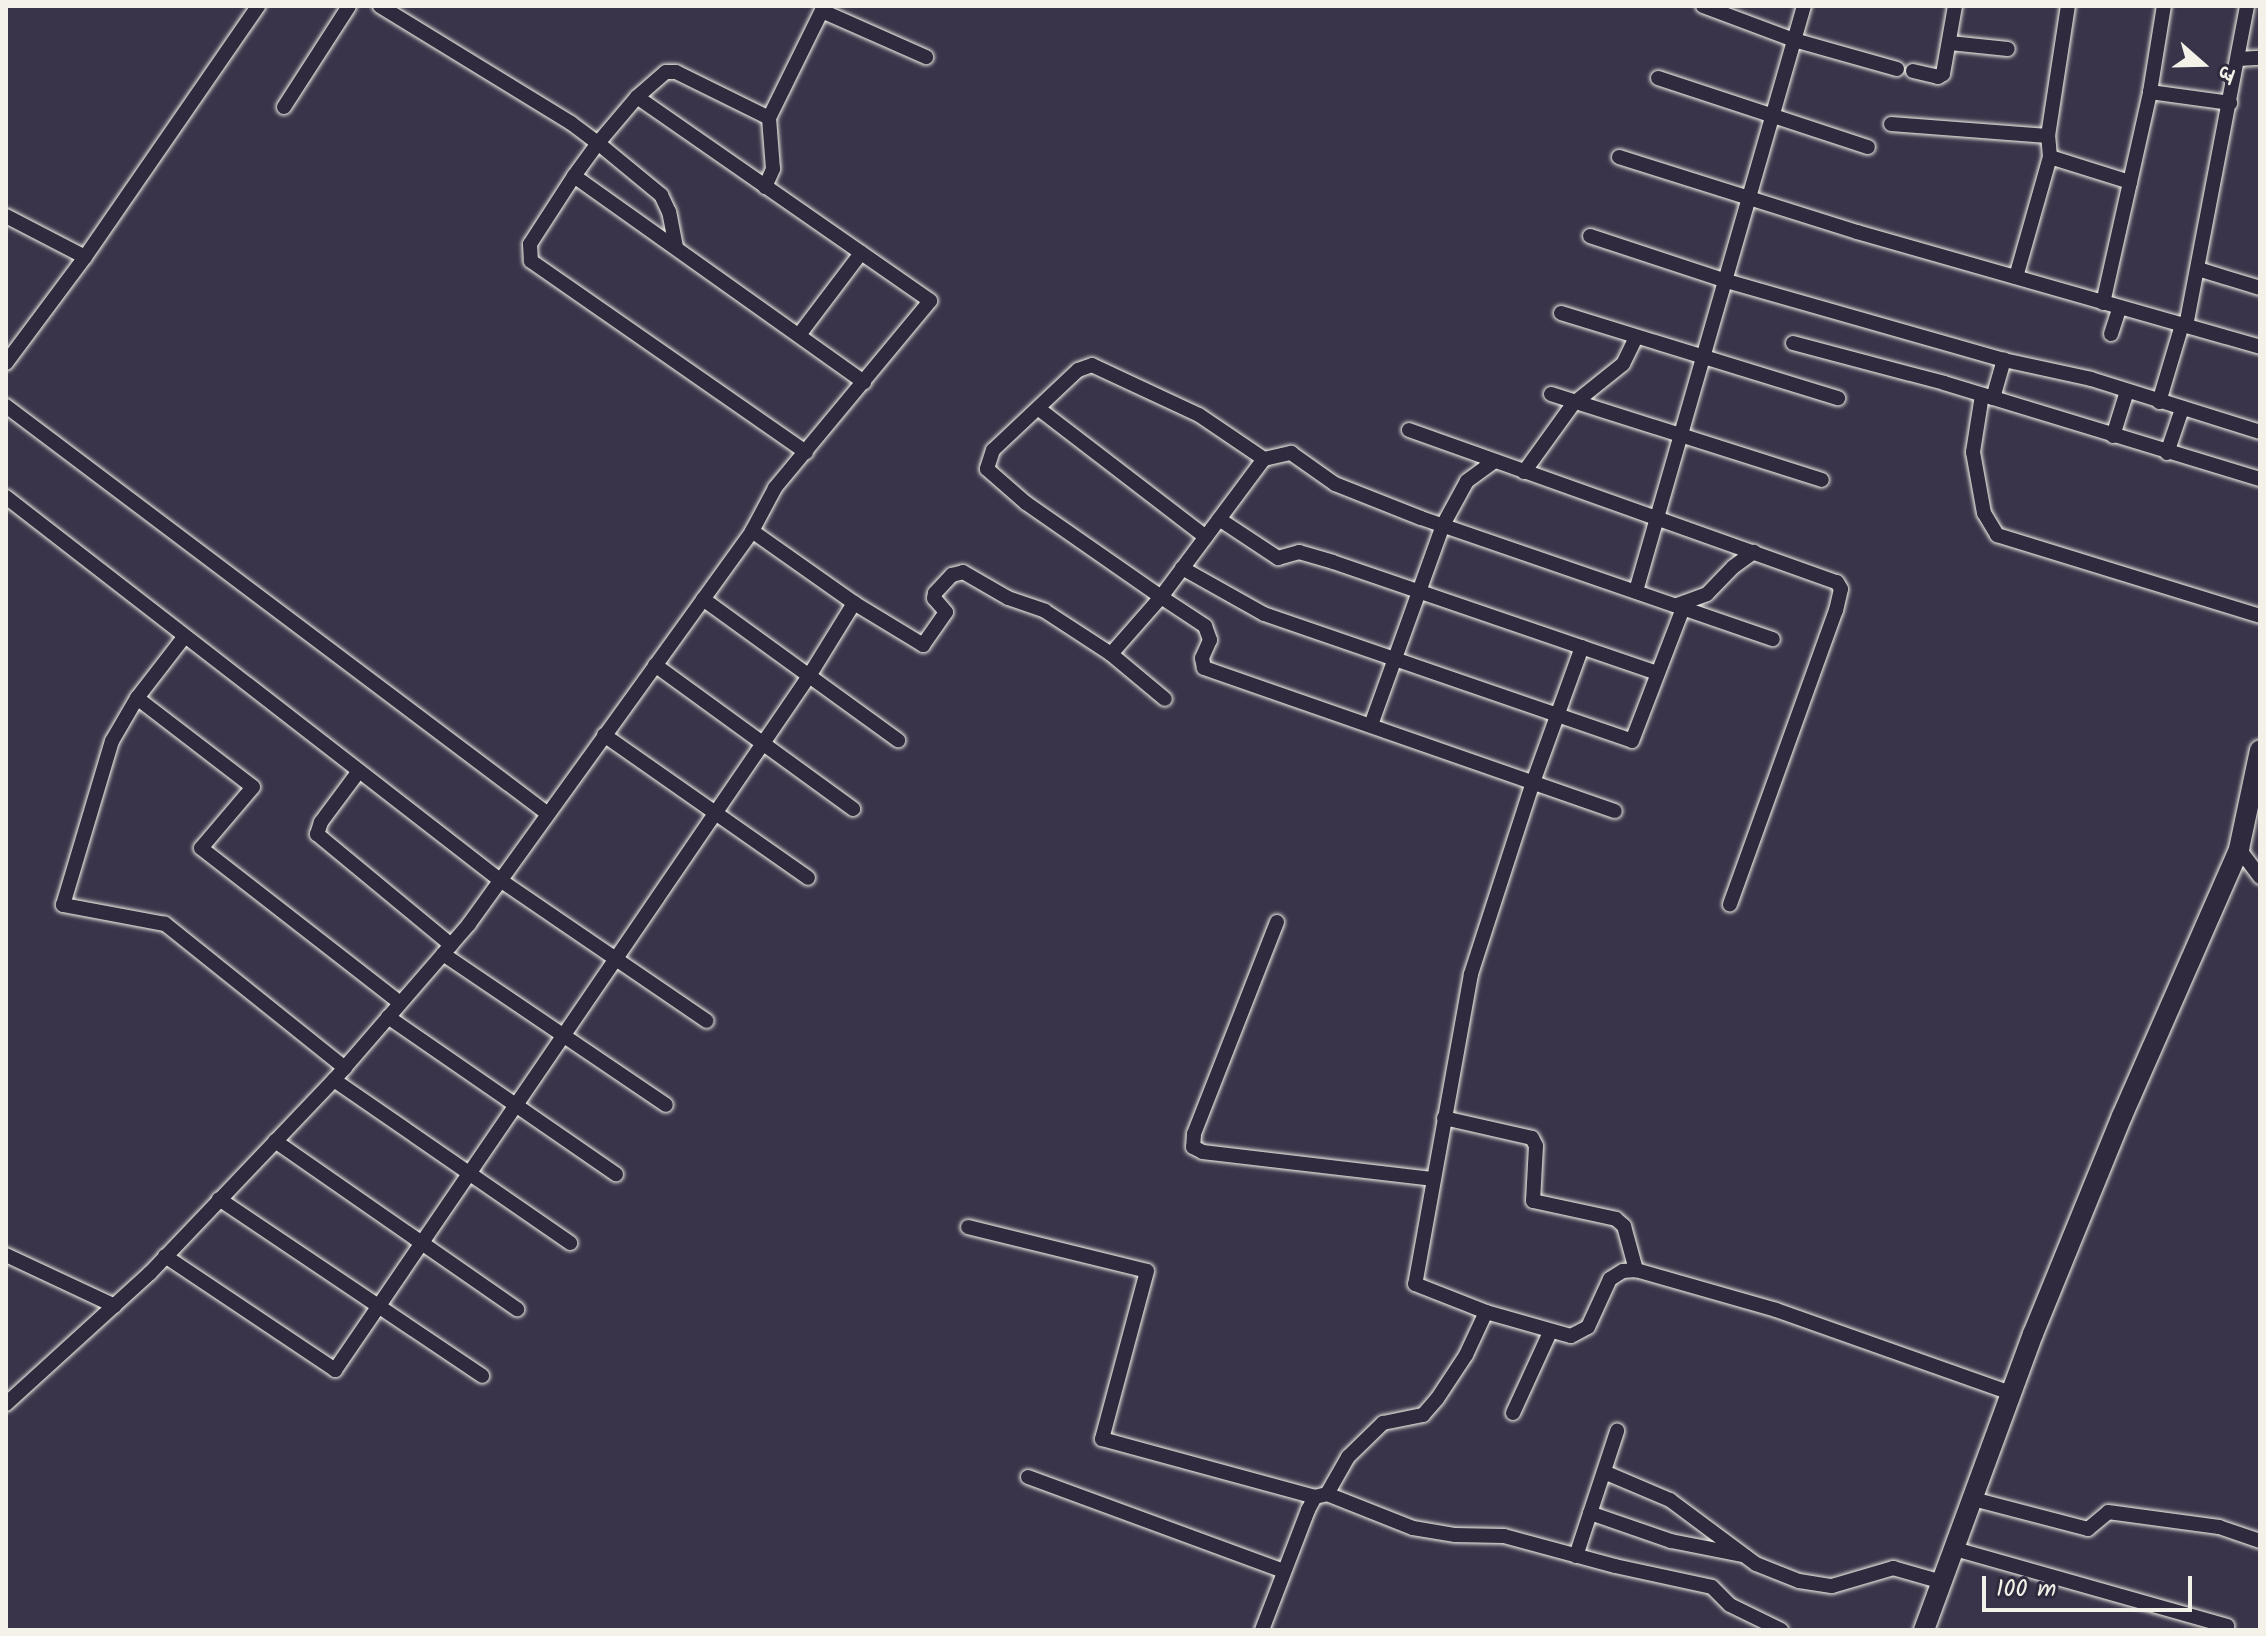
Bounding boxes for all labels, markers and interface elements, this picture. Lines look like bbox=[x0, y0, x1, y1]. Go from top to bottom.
north arrow bbox=[2162, 24, 2242, 104]
text: उ bbox=[2206, 60, 2244, 85]
scale bar bbox=[1986, 1560, 2196, 1610]
text: 100 m bbox=[1996, 1570, 2056, 1609]

